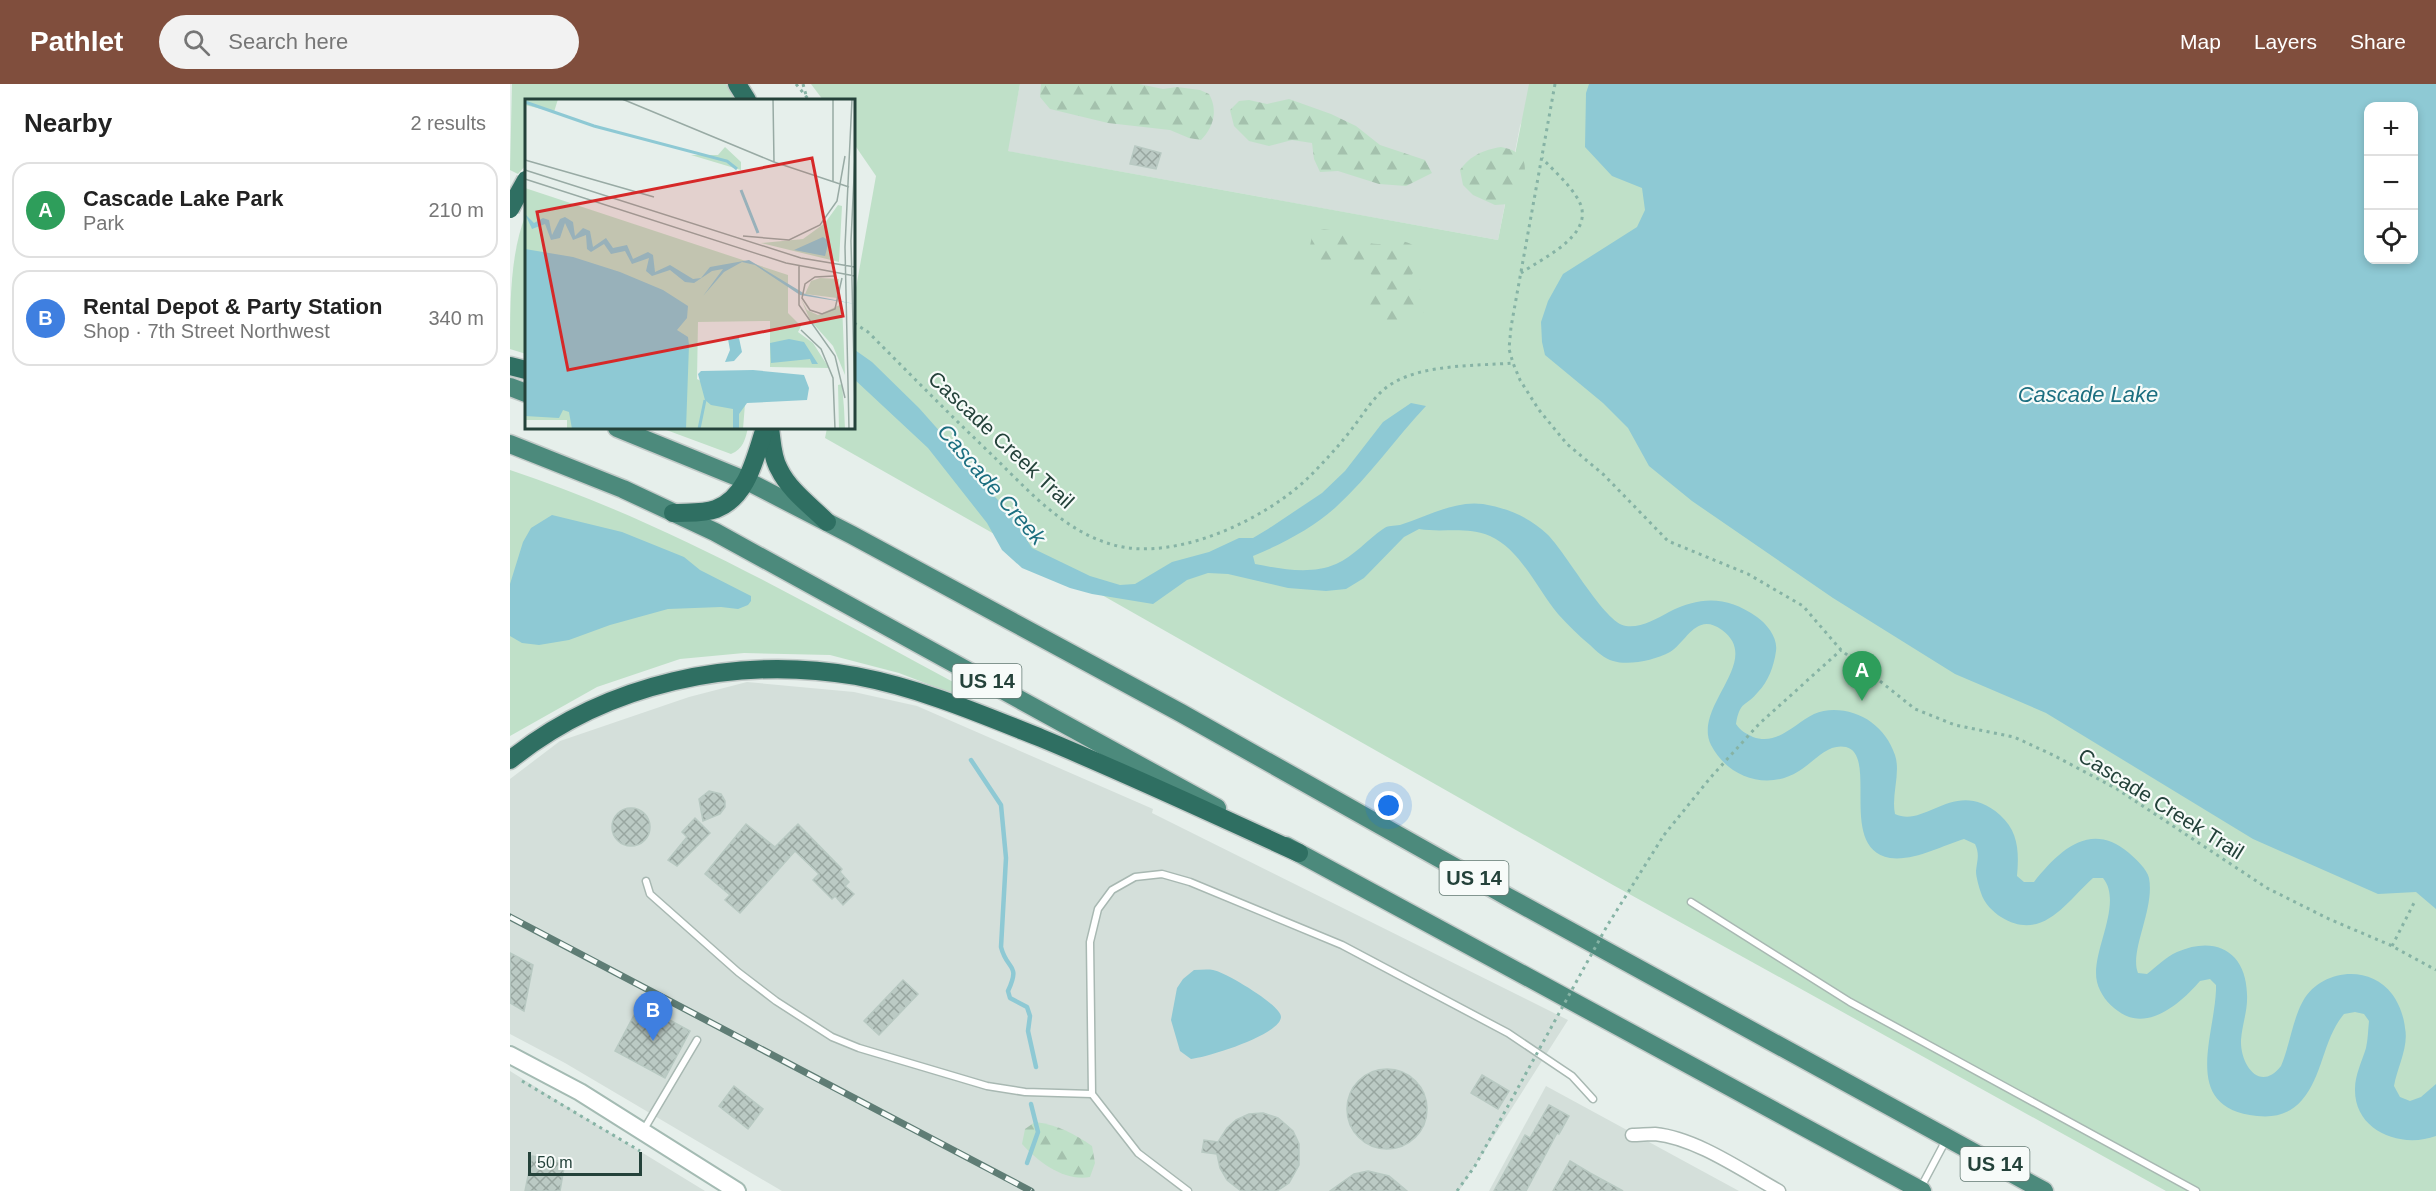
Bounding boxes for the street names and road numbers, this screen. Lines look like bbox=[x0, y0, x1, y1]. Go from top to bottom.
street label: Cascade Creek Trail bbox=[923, 366, 1079, 514]
road number: US 14 bbox=[952, 664, 1022, 698]
street label: Cascade Creek Trail bbox=[2075, 743, 2248, 864]
road number: US 14 bbox=[1440, 861, 1508, 895]
road number: US 14 bbox=[1960, 1147, 2030, 1181]

